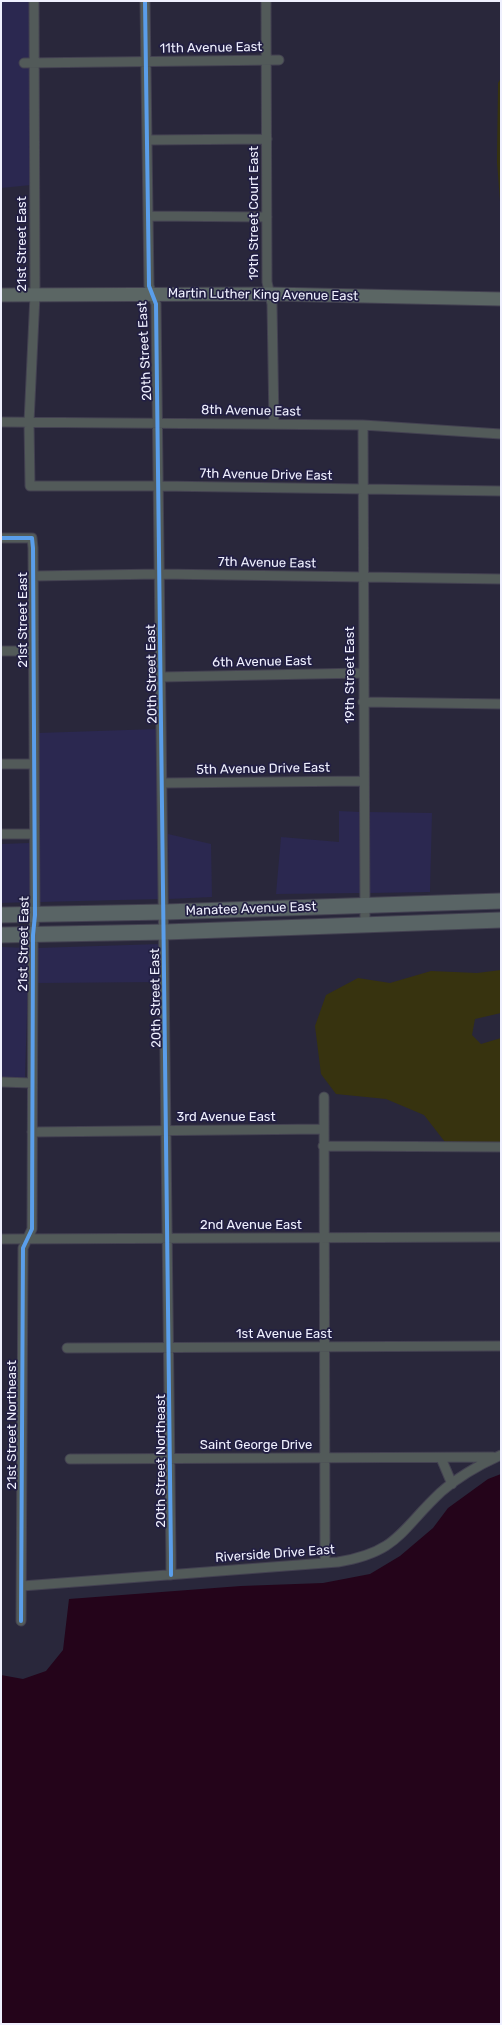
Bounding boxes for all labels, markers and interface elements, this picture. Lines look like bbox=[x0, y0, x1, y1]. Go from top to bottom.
street label: 11th Avenue East bbox=[159, 39, 263, 57]
street label: 19th Street Court East bbox=[246, 146, 262, 280]
street label: 21st Street East bbox=[14, 196, 30, 292]
street label: Martin Luther King Avenue East bbox=[168, 286, 358, 304]
street label: 20th Street East bbox=[135, 301, 155, 401]
street label: 8th Avenue East bbox=[201, 402, 301, 420]
street label: 7th Avenue Drive East bbox=[199, 466, 333, 484]
street label: 7th Avenue East bbox=[218, 554, 316, 572]
street label: 21st Street East bbox=[15, 572, 31, 668]
street label: 20th Street East bbox=[143, 624, 161, 724]
street label: 19th Street East bbox=[342, 627, 358, 723]
street label: 6th Avenue East bbox=[212, 653, 312, 671]
street label: 5th Avenue Drive East bbox=[196, 760, 330, 778]
street label: 21st Street East bbox=[15, 896, 33, 992]
street label: Manatee Avenue East bbox=[185, 899, 317, 919]
street label: 20th Street East bbox=[147, 948, 165, 1048]
street label: 3rd Avenue East bbox=[176, 1109, 276, 1125]
street label: 2nd Avenue East bbox=[200, 1217, 302, 1233]
street label: 1st Avenue East bbox=[236, 1326, 332, 1342]
street label: 21st Street Northeast bbox=[4, 1360, 20, 1490]
street label: 20th Street Northeast bbox=[153, 1394, 169, 1528]
street label: Saint George Drive bbox=[200, 1437, 312, 1453]
street label: Riverside Drive East bbox=[215, 1542, 335, 1566]

